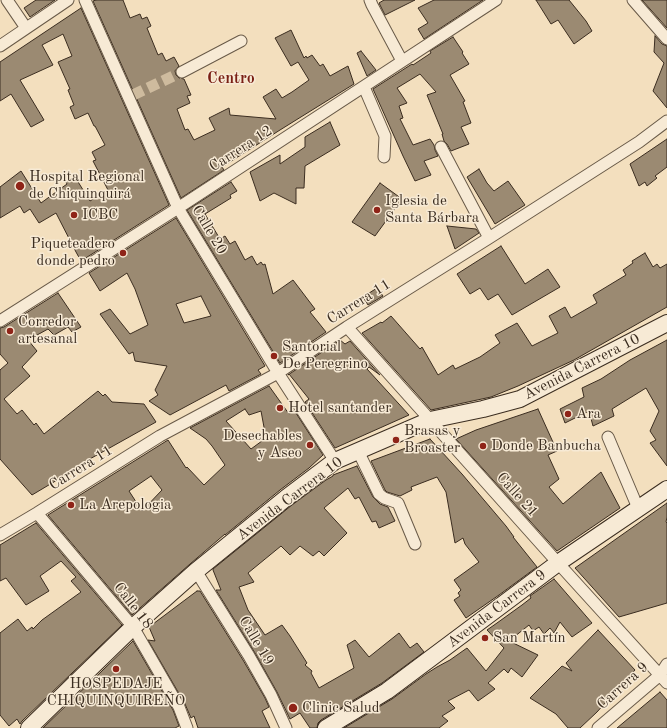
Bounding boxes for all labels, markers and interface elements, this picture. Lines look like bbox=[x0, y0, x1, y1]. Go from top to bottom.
district label: Centro bbox=[207, 69, 255, 89]
street label: Carrera 12 bbox=[206, 122, 276, 176]
place label: Hospital Regional de Chiquinquirá bbox=[29, 168, 144, 203]
marker: Hospital Regional de Chiquinquirá bbox=[14, 180, 26, 192]
place label: Iglesia de Santa Bárbara bbox=[385, 192, 479, 227]
street label: Calle 20 bbox=[187, 202, 231, 258]
marker: Iglesia de Santa Bárbara bbox=[372, 205, 382, 215]
place label: ICBC bbox=[82, 206, 118, 224]
marker: ICBC bbox=[69, 210, 79, 220]
place label: Piqueteadero donde pedro bbox=[30, 235, 115, 270]
marker: Piqueteadero donde pedro bbox=[118, 248, 128, 258]
street label: Carrera 11 bbox=[324, 275, 394, 329]
place label: Corredor artesanal bbox=[18, 313, 77, 348]
marker: Corredor artesanal bbox=[5, 326, 15, 336]
street label: Avenida Carrera 10 bbox=[521, 330, 643, 404]
place label: Santorial De Peregrino bbox=[282, 338, 368, 373]
marker: Santorial De Peregrino bbox=[269, 351, 279, 361]
place label: Hotel santander bbox=[288, 399, 391, 417]
marker: Hotel santander bbox=[275, 403, 285, 413]
place label: Ara bbox=[576, 405, 601, 423]
marker: Ara bbox=[563, 409, 573, 419]
place label: Brasas y Broaster bbox=[404, 422, 460, 457]
place label: Desechables y Aseo bbox=[223, 427, 302, 462]
marker: Brasas y Broaster bbox=[391, 435, 401, 445]
place label: Donde Banbucha bbox=[491, 437, 601, 455]
marker: Desechables y Aseo bbox=[305, 440, 315, 450]
street label: Carrera 11 bbox=[46, 441, 116, 495]
marker: Donde Banbucha bbox=[478, 441, 488, 451]
street label: Avenida Carrera 10 bbox=[233, 453, 347, 545]
street label: Calle 21 bbox=[492, 469, 542, 521]
place label: La Arepologia bbox=[79, 496, 171, 514]
marker: La Arepologia bbox=[66, 500, 76, 510]
street label: Avenida Carrera 9 bbox=[444, 566, 550, 652]
street label: Calle 18 bbox=[109, 579, 157, 633]
street label: Calle 19 bbox=[234, 613, 278, 669]
place label: San Martín bbox=[493, 629, 566, 647]
marker: San Martín bbox=[480, 633, 490, 643]
street label: Carrera 9 bbox=[594, 658, 652, 714]
marker: HOSPEDAJE CHIQUINQUIREÑO bbox=[111, 664, 121, 674]
place label: HOSPEDAJE CHIQUINQUIREÑO bbox=[47, 675, 185, 710]
place label: Clinic Salud bbox=[302, 699, 380, 717]
marker: Clinic Salud bbox=[287, 702, 299, 714]

